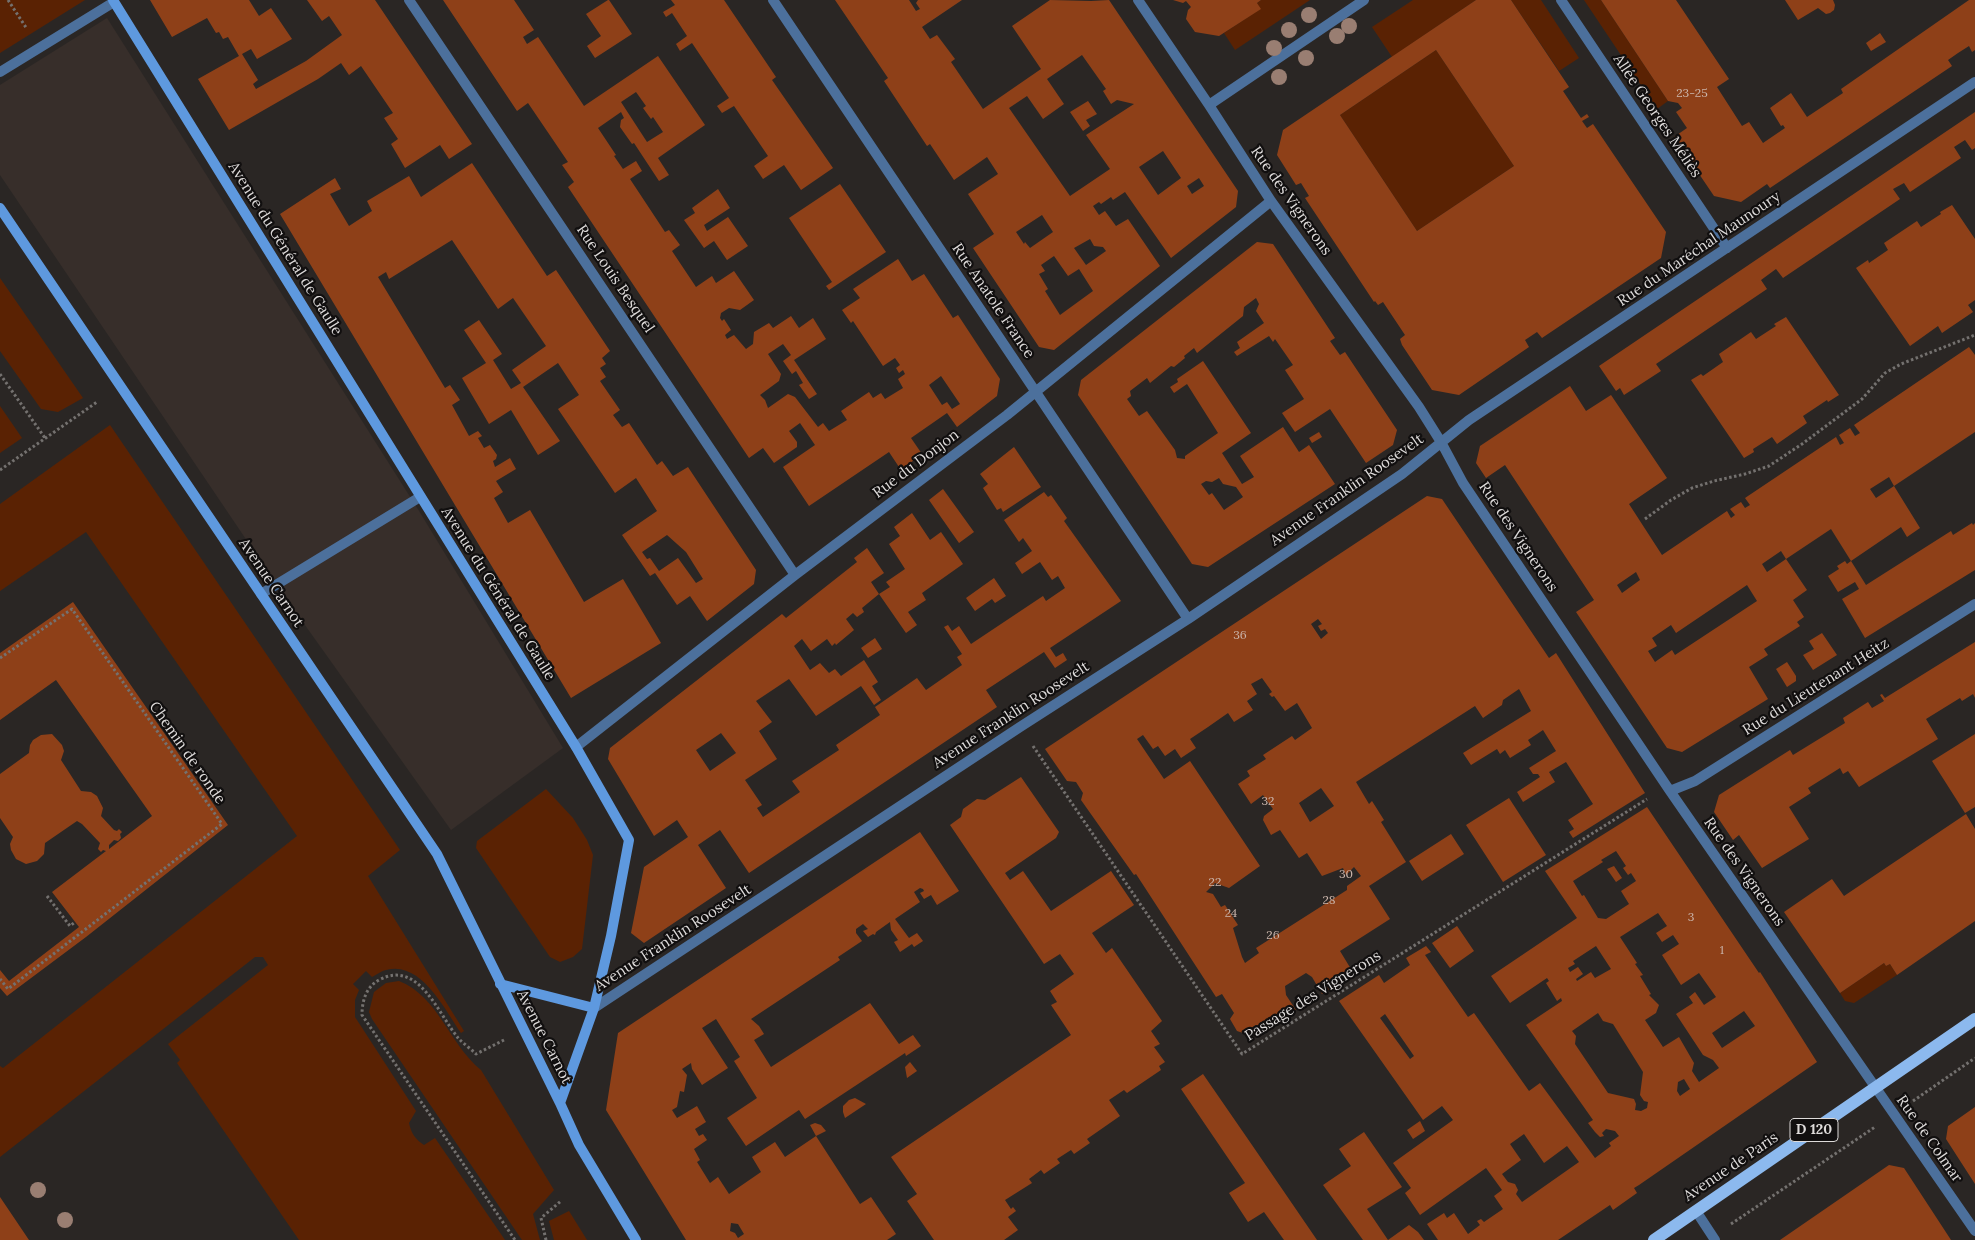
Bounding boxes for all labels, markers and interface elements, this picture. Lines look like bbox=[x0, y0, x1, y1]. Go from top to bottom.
street label: Allée Georges Méliès bbox=[1609, 51, 1705, 181]
house number: 23-25 bbox=[1676, 87, 1708, 101]
street label: Rue des Vignerons bbox=[1247, 143, 1335, 259]
street label: Avenue du Général de Gaulle bbox=[224, 159, 346, 339]
street label: Rue du Maréchal Maunoury bbox=[1614, 188, 1784, 310]
street label: Rue Louis Besquel bbox=[572, 222, 658, 336]
street label: Rue Anatole France bbox=[948, 240, 1038, 362]
street label: Rue du Donjon bbox=[869, 426, 963, 502]
street label: Avenue Franklin Roosevelt bbox=[1267, 430, 1427, 550]
street label: Rue des Vignerons bbox=[1474, 479, 1562, 595]
street label: Avenue du Général de Gaulle bbox=[437, 504, 559, 684]
street label: Avenue Carnot bbox=[235, 535, 307, 631]
house number: 36 bbox=[1233, 629, 1247, 643]
street label: Rue du Lieutenant Heitz bbox=[1739, 635, 1893, 739]
street label: Avenue Franklin Roosevelt bbox=[929, 658, 1093, 772]
street label: Chemin de ronde bbox=[145, 698, 229, 808]
house number: 32 bbox=[1261, 795, 1275, 809]
street label: Rue des Vignerons bbox=[1700, 814, 1788, 930]
house number: 30 bbox=[1339, 868, 1353, 882]
house number: 22 bbox=[1209, 876, 1221, 890]
street label: Avenue Franklin Roosevelt bbox=[591, 881, 755, 995]
house number: 28 bbox=[1322, 894, 1336, 908]
house number: 24 bbox=[1225, 907, 1237, 921]
house number: 3 bbox=[1688, 911, 1694, 925]
house number: 26 bbox=[1266, 929, 1280, 943]
house number: 1 bbox=[1720, 944, 1724, 958]
street label: Passage des Vignerons bbox=[1242, 947, 1384, 1045]
street label: Avenue Carnot bbox=[513, 987, 575, 1087]
street label: Rue de Colmar bbox=[1892, 1092, 1966, 1186]
road number: D 120 bbox=[1790, 1118, 1838, 1142]
street label: Avenue de Paris bbox=[1680, 1129, 1782, 1205]

